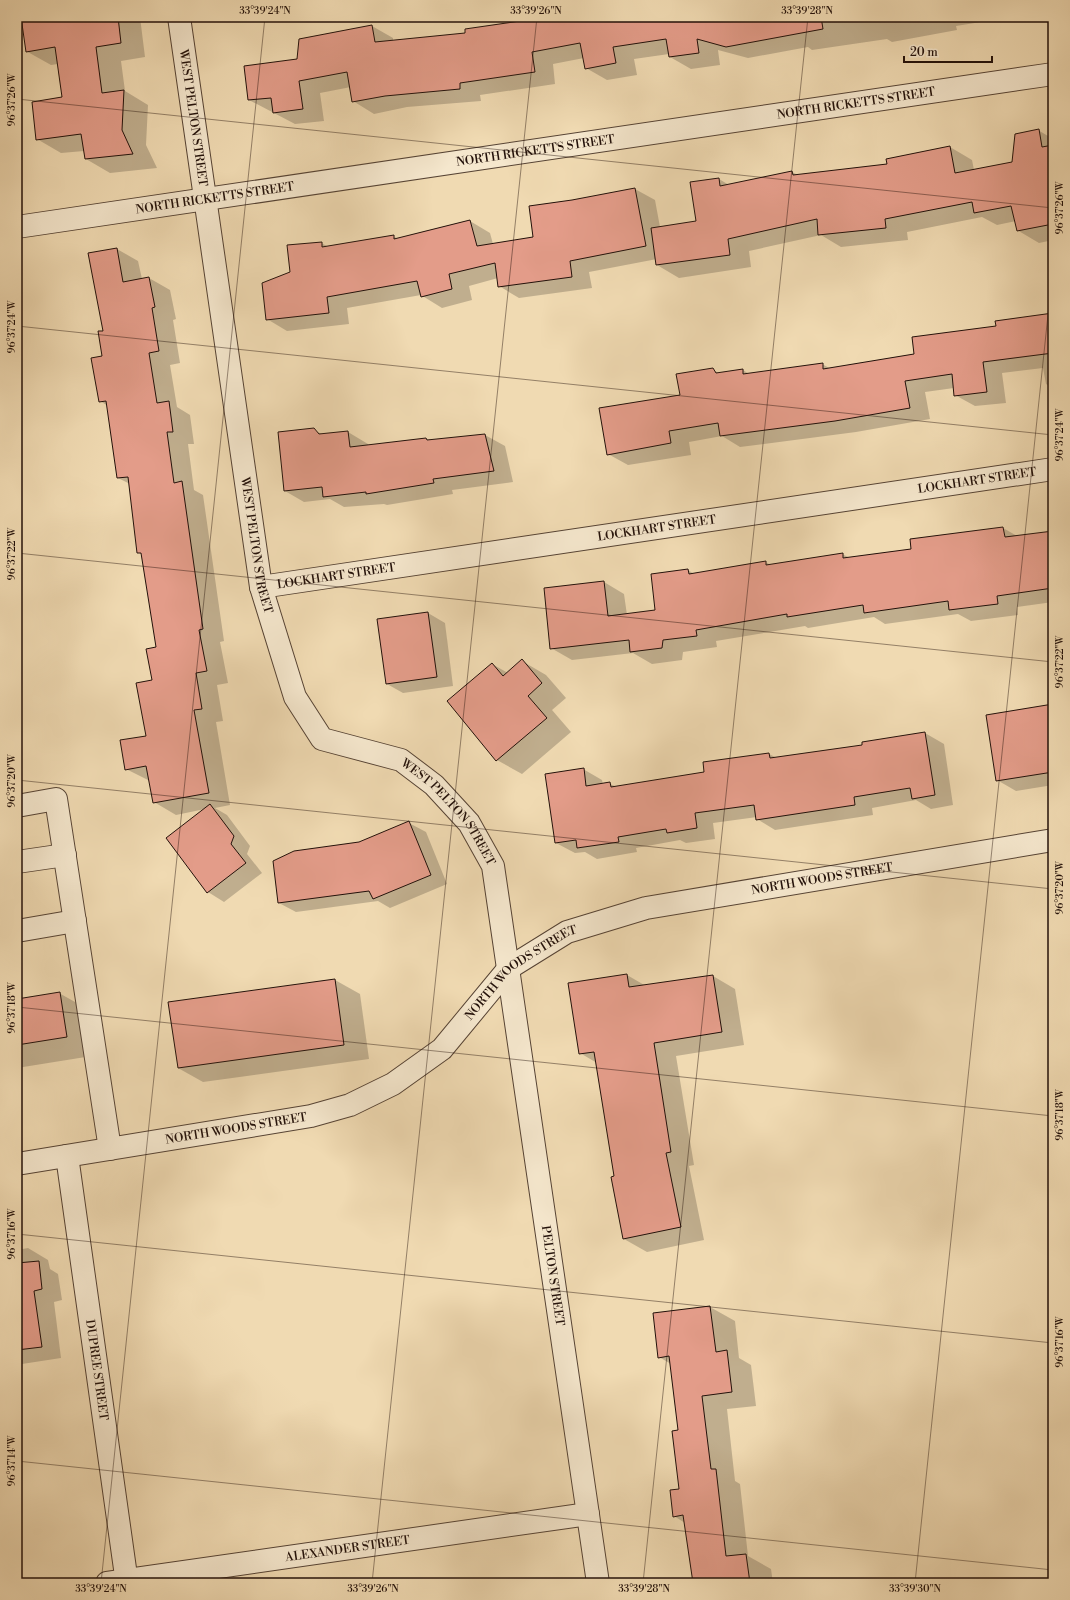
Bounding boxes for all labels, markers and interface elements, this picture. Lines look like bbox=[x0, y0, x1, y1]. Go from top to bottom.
text: 33°39'24"N bbox=[239, 5, 291, 17]
text: 33°39'26"N bbox=[510, 5, 562, 17]
text: 33°39'28"N bbox=[781, 5, 833, 17]
scale bar bbox=[904, 38, 992, 64]
text: 20 m bbox=[910, 45, 938, 60]
street label: WEST PELTON STREET bbox=[176, 47, 211, 188]
text: 96°37'26"W bbox=[6, 73, 18, 127]
street label: NORTH RICKETTS STREET bbox=[776, 84, 937, 122]
street label: NORTH RICKETTS STREET bbox=[455, 131, 616, 170]
street label: NORTH RICKETTS STREET bbox=[135, 179, 296, 217]
text: 96°37'26"W bbox=[1054, 181, 1066, 235]
text: 96°37'24"W bbox=[6, 300, 18, 354]
text: 96°37'24"W bbox=[1054, 408, 1066, 462]
street label: LOCKHART STREET bbox=[917, 464, 1038, 497]
street label: WEST PELTON STREET bbox=[238, 475, 276, 616]
street label: LOCKHART STREET bbox=[596, 512, 718, 544]
text: 96°37'22"W bbox=[6, 527, 18, 580]
street label: LOCKHART STREET bbox=[276, 559, 397, 592]
text: 96°37'22"W bbox=[1054, 635, 1066, 688]
text: 96°37'20"W bbox=[6, 753, 18, 808]
street label: WEST PELTON STREET bbox=[397, 755, 499, 869]
street label: NORTH WOODS STREET bbox=[750, 859, 895, 898]
text: 96°37'20"W bbox=[1054, 860, 1066, 915]
street label: NORTH WOODS STREET bbox=[462, 922, 579, 1023]
text: 96°37'18"W bbox=[6, 981, 18, 1034]
text: 96°37'18"W bbox=[1054, 1088, 1066, 1141]
street label: NORTH WOODS STREET bbox=[164, 1109, 309, 1147]
text: 96°37'16"W bbox=[6, 1207, 18, 1260]
street label: PELTON STREET bbox=[538, 1224, 568, 1327]
text: 96°37'16"W bbox=[1054, 1315, 1066, 1368]
street label: DUPREE STREET bbox=[83, 1318, 112, 1422]
text: 96°37'14"W bbox=[6, 1434, 18, 1487]
street label: ALEXANDER STREET bbox=[283, 1532, 411, 1565]
text: 33°39'24"N bbox=[75, 1583, 127, 1595]
text: 33°39'26"N bbox=[347, 1583, 399, 1595]
text: 33°39'28"N bbox=[618, 1583, 670, 1595]
text: 33°39'30"N bbox=[889, 1583, 942, 1595]

